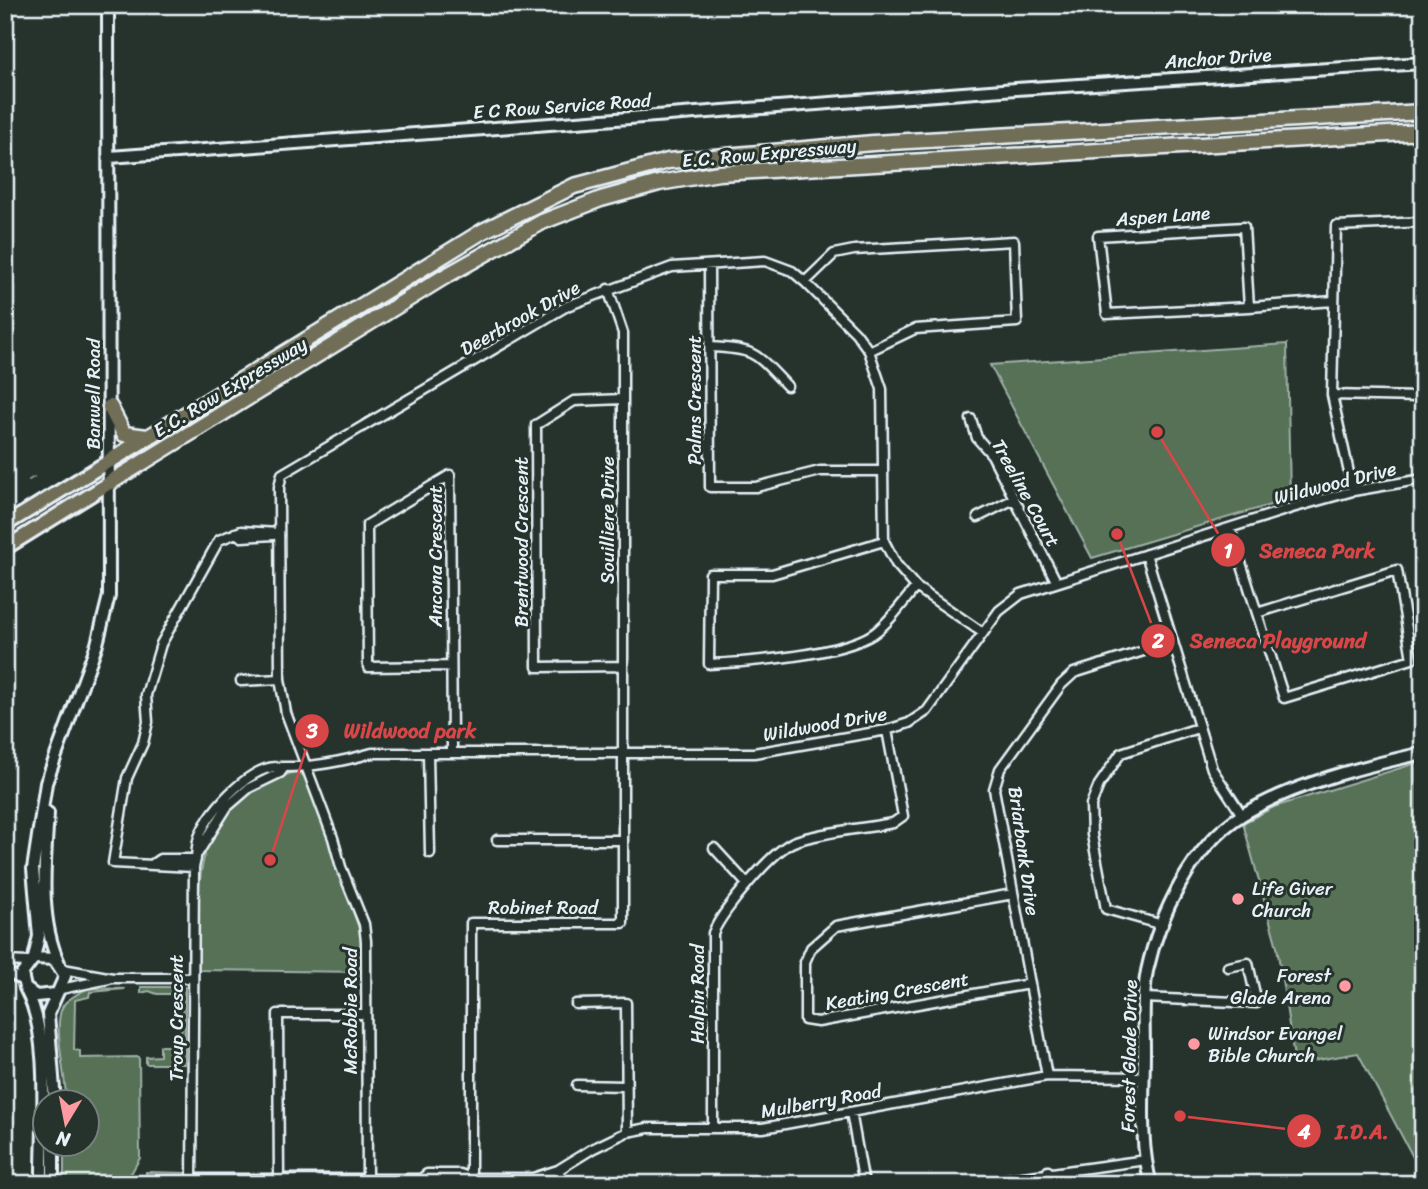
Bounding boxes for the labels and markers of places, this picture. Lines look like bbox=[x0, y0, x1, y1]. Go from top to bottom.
callout: Seneca Park bbox=[1210, 529, 1389, 571]
callout: Seneca Playground bbox=[1141, 620, 1380, 662]
callout: Wildwood park bbox=[295, 710, 490, 752]
place label: Life Giver Church bbox=[1252, 872, 1334, 927]
marker: Life Giver Church bbox=[1230, 891, 1246, 907]
place label: Forest Glade Arena bbox=[1230, 959, 1332, 1014]
marker: Forest Glade Arena bbox=[1337, 978, 1353, 994]
place label: Windsor Evangel Bible Church bbox=[1208, 1017, 1343, 1072]
marker: Windsor Evangel Bible Church bbox=[1186, 1036, 1202, 1052]
callout: I.D.A. bbox=[1287, 1110, 1403, 1152]

